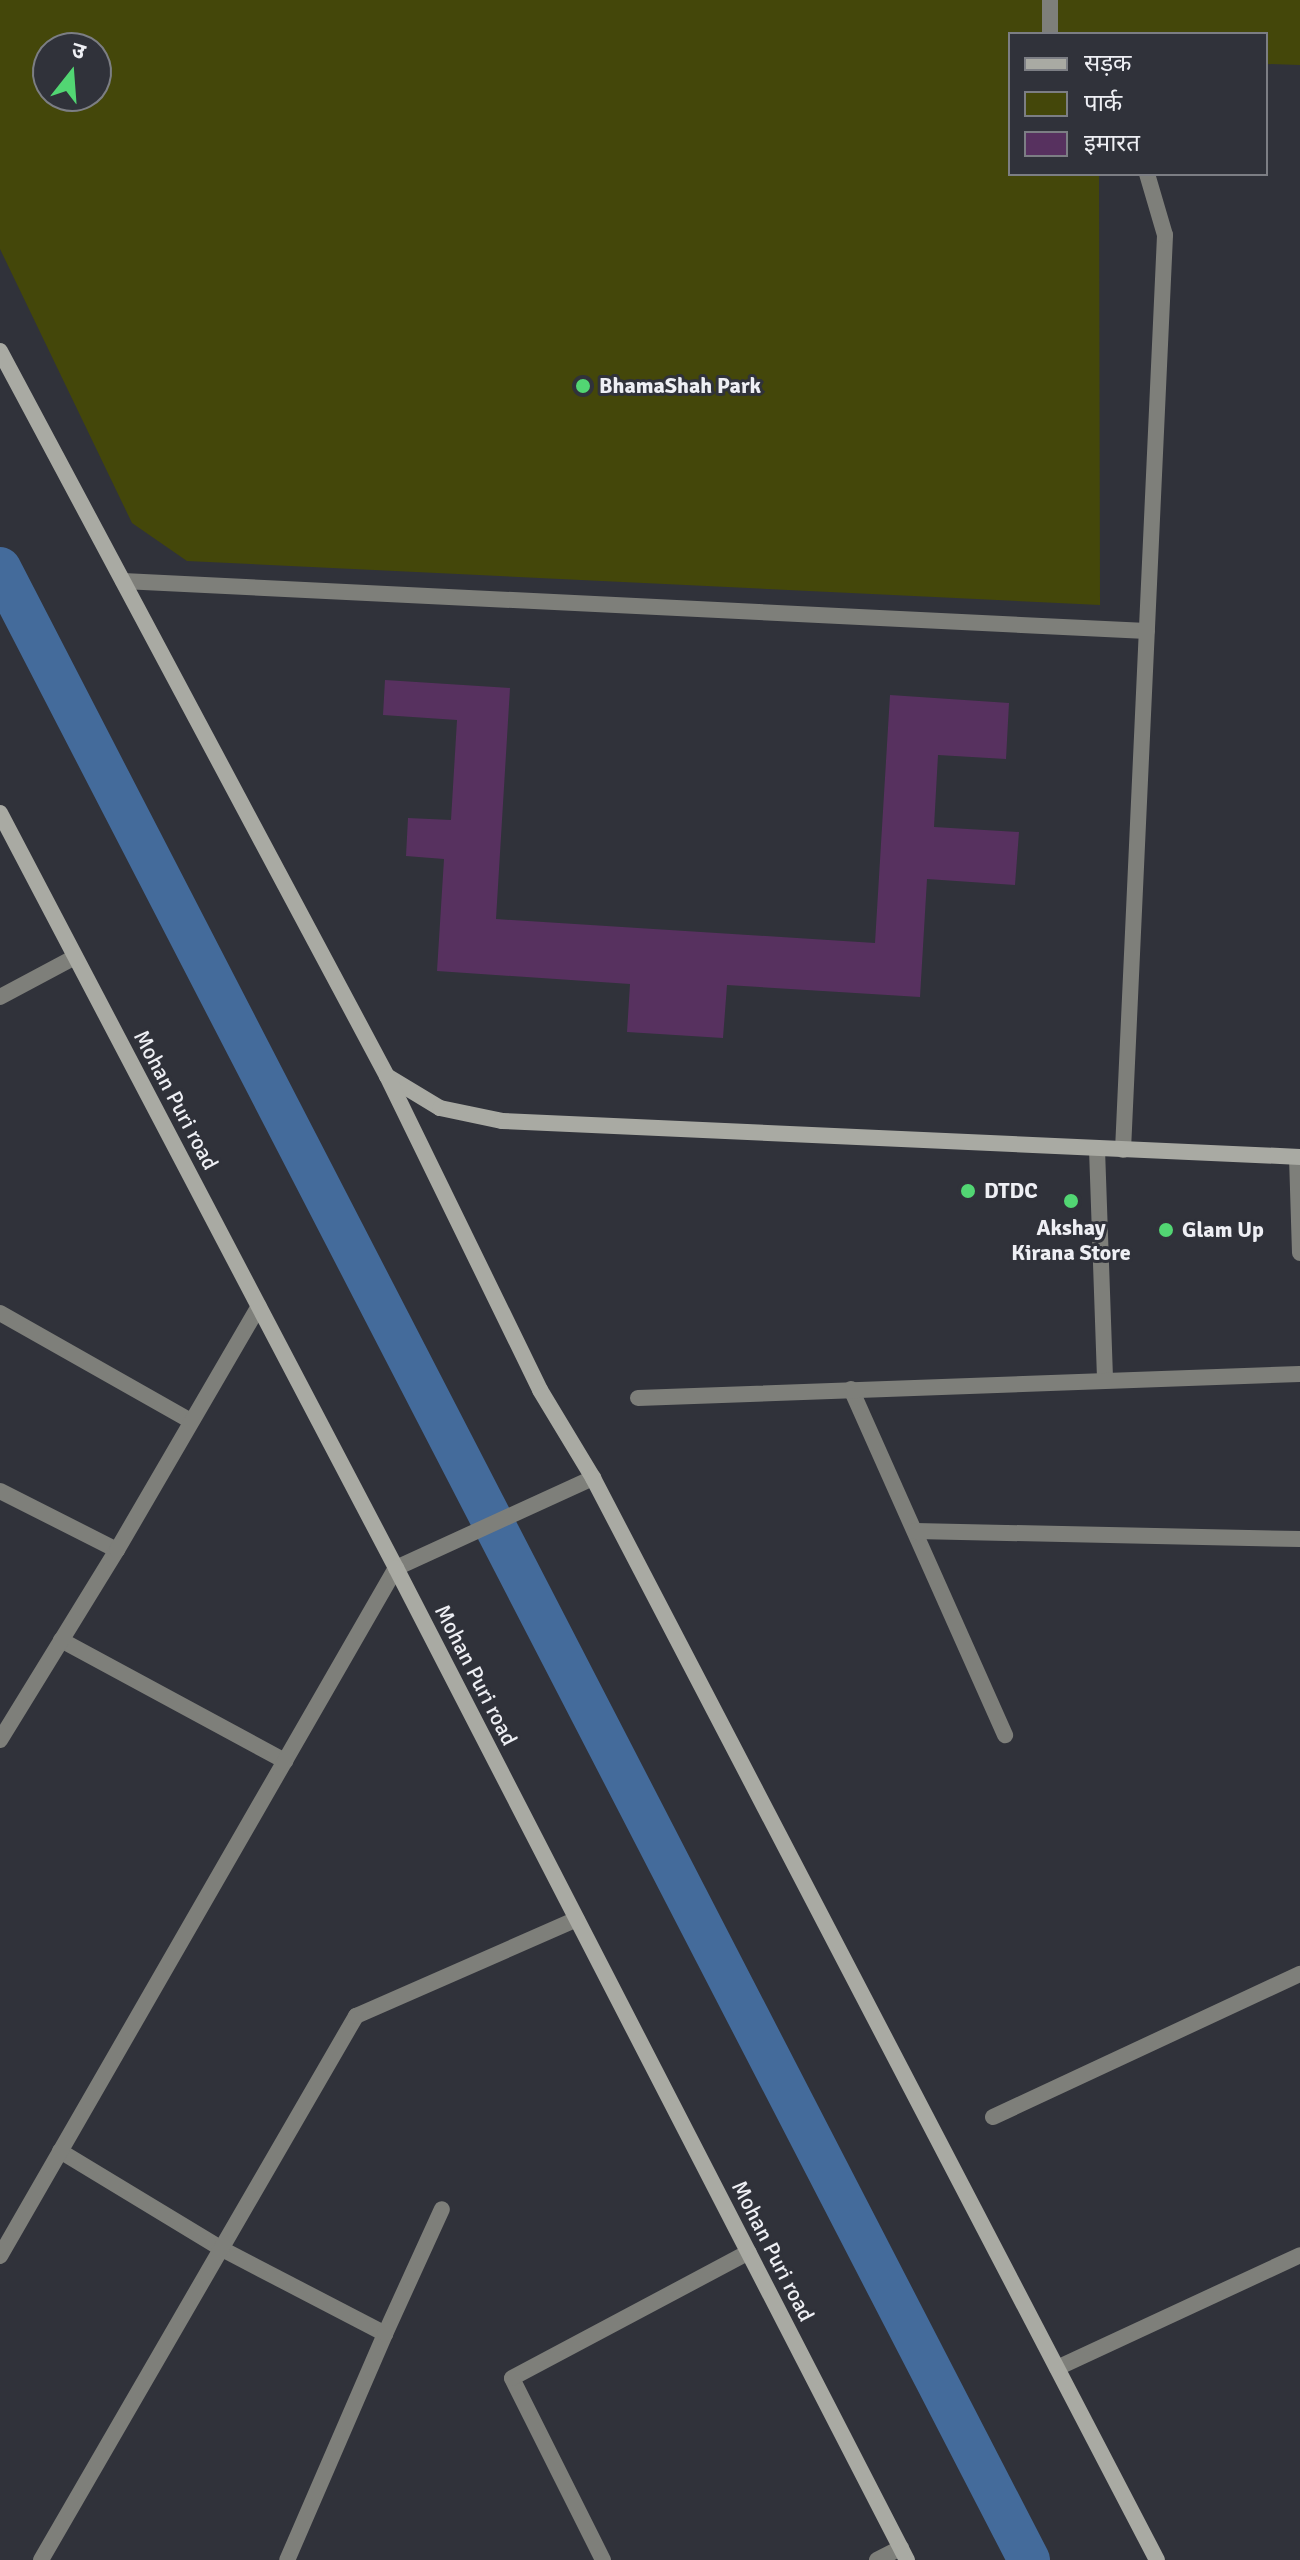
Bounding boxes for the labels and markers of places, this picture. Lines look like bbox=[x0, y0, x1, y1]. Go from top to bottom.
place label: BhamaShah Park bbox=[599, 373, 761, 399]
marker: BhamaShah Park bbox=[574, 377, 592, 395]
place label: DTDC bbox=[984, 1178, 1038, 1204]
marker: DTDC bbox=[959, 1182, 977, 1200]
marker: Akshay Kirana Store bbox=[1062, 1192, 1080, 1210]
place label: Akshay Kirana Store bbox=[1011, 1214, 1131, 1266]
place label: Glam Up bbox=[1182, 1217, 1264, 1243]
marker: Glam Up bbox=[1157, 1221, 1175, 1239]

